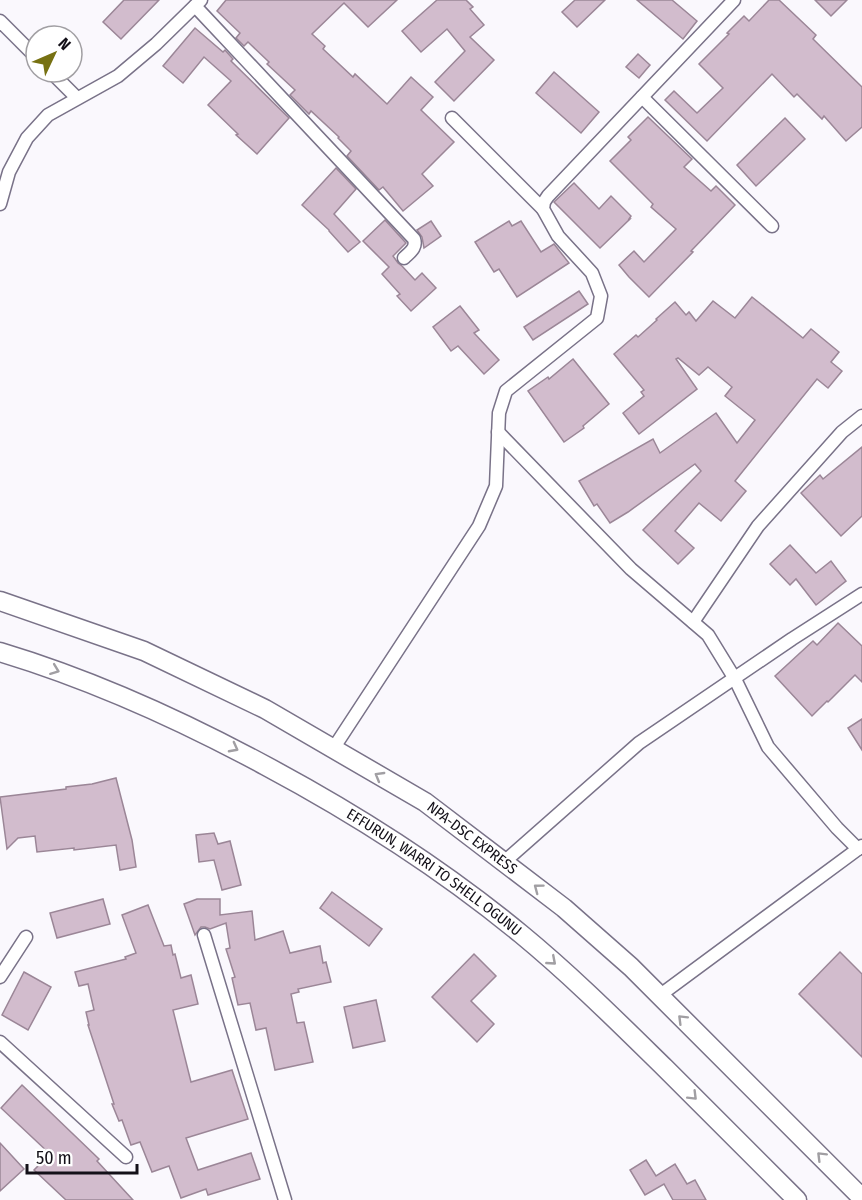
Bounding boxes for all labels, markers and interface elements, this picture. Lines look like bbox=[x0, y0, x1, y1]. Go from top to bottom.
north arrow bbox=[24, 24, 84, 84]
text: N bbox=[54, 34, 75, 54]
one-way arrow bbox=[50, 663, 60, 676]
one-way arrow bbox=[228, 741, 238, 752]
one-way arrow bbox=[375, 771, 385, 783]
street label: NPA-DSC EXPRESS bbox=[423, 798, 521, 878]
street label: EFFURUN, WARRI TO SHELL OGUNU bbox=[344, 805, 525, 940]
one-way arrow bbox=[534, 884, 545, 895]
one-way arrow bbox=[546, 954, 556, 965]
one-way arrow bbox=[679, 1015, 690, 1026]
one-way arrow bbox=[685, 1089, 696, 1100]
scale bar bbox=[27, 1137, 136, 1175]
text: 50 m bbox=[36, 1147, 72, 1169]
one-way arrow bbox=[817, 1153, 828, 1164]

